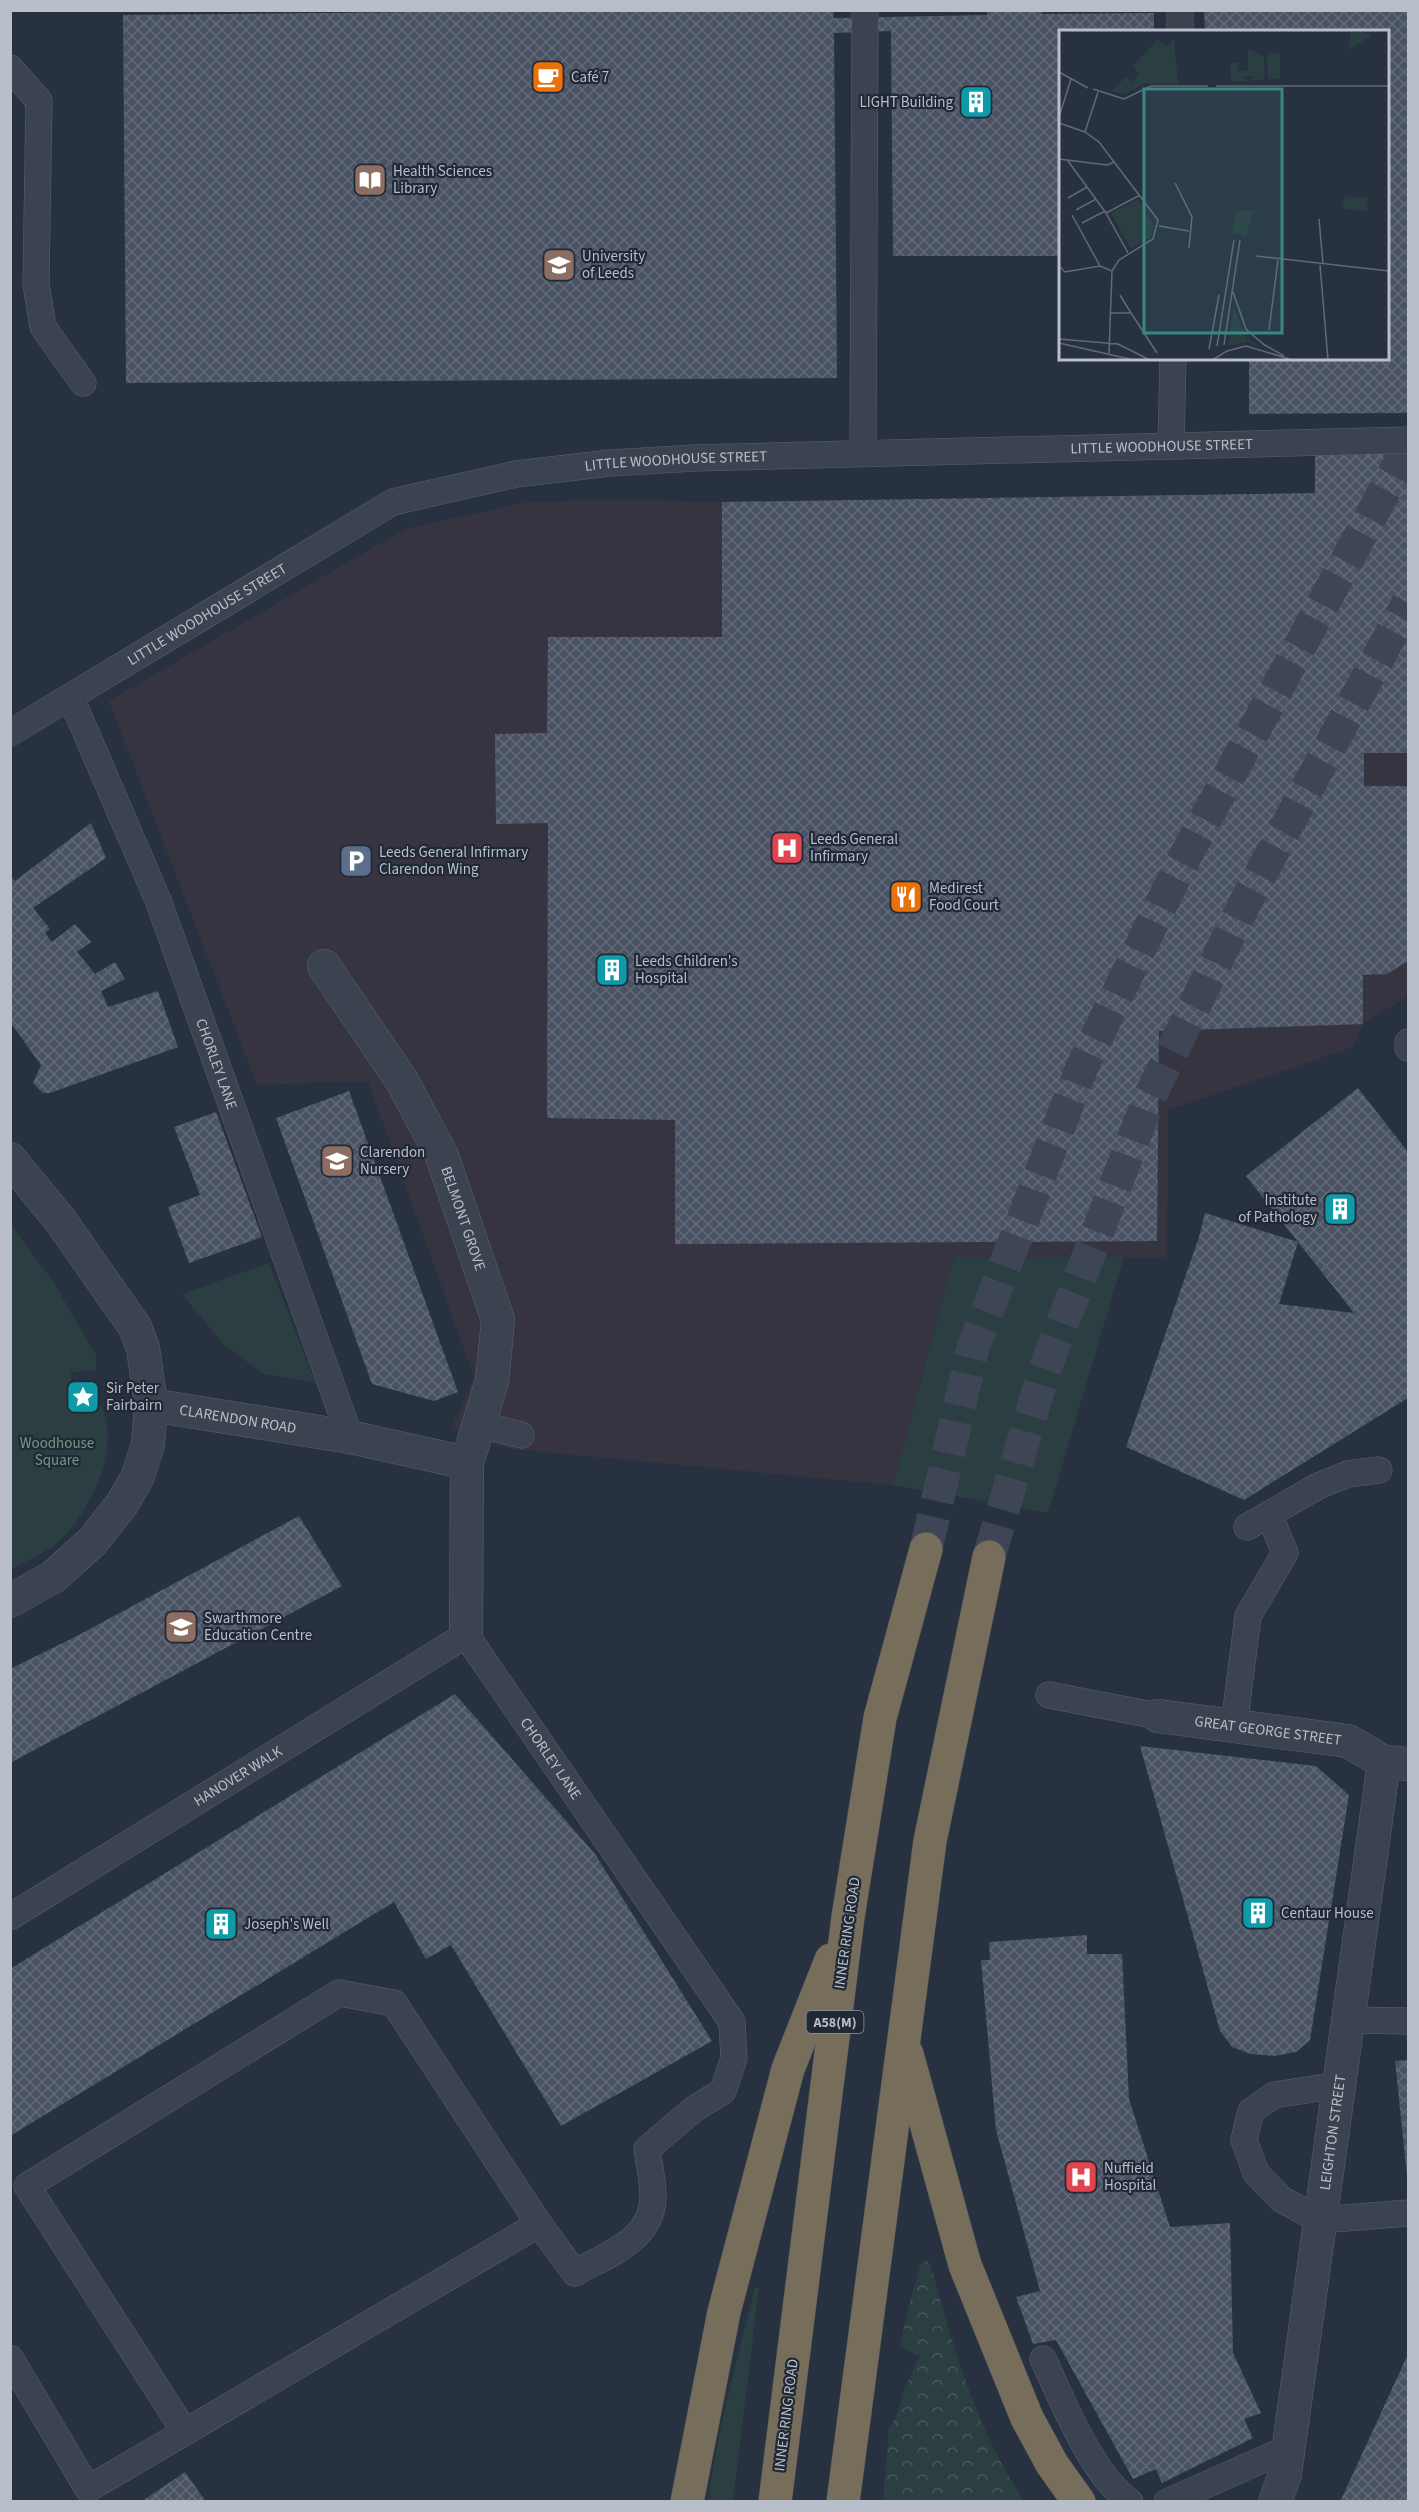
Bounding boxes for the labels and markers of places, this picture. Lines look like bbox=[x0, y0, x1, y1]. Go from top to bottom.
cafe icon: Café 7 bbox=[530, 59, 566, 95]
place label: Café 7 bbox=[571, 67, 609, 88]
building icon: LIGHT Building bbox=[958, 84, 994, 120]
place label: LIGHT Building bbox=[859, 92, 953, 113]
place label: Health Sciences Library bbox=[393, 161, 492, 199]
library icon: Health Sciences Library bbox=[352, 162, 388, 198]
place label: University of Leeds bbox=[582, 246, 645, 284]
school or university icon: University of Leeds bbox=[541, 247, 577, 283]
place label: Leeds General Infirmary bbox=[810, 829, 898, 867]
hospital icon: Leeds General Infirmary bbox=[769, 830, 805, 866]
place label: Leeds General Infirmary Clarendon Wing bbox=[379, 842, 528, 880]
parking icon: Leeds General Infirmary Clarendon Wing bbox=[338, 843, 374, 879]
place label: Medirest Food Court bbox=[929, 878, 999, 916]
restaurant icon: Medirest Food Court bbox=[888, 879, 924, 915]
place label: Leeds Children's Hospital bbox=[635, 951, 738, 989]
building icon: Leeds Children's Hospital bbox=[594, 952, 630, 988]
place label: Clarendon Nursery bbox=[360, 1142, 425, 1180]
school or university icon: Clarendon Nursery bbox=[319, 1143, 355, 1179]
place label: Institute of Pathology bbox=[1238, 1190, 1317, 1228]
building icon: Institute of Pathology bbox=[1322, 1191, 1358, 1227]
place label: Sir Peter Fairbairn bbox=[106, 1378, 162, 1416]
place icon: Sir Peter Fairbairn bbox=[65, 1379, 101, 1415]
place label: Swarthmore Education Centre bbox=[204, 1608, 312, 1646]
school or university icon: Swarthmore Education Centre bbox=[163, 1609, 199, 1645]
building icon: Centaur House bbox=[1240, 1895, 1276, 1931]
place label: Centaur House bbox=[1281, 1903, 1374, 1924]
building icon: Joseph's Well bbox=[203, 1906, 239, 1942]
place label: Joseph's Well bbox=[244, 1914, 329, 1935]
place label: Nuffield Hospital bbox=[1104, 2158, 1156, 2196]
hospital icon: Nuffield Hospital bbox=[1063, 2159, 1099, 2195]

